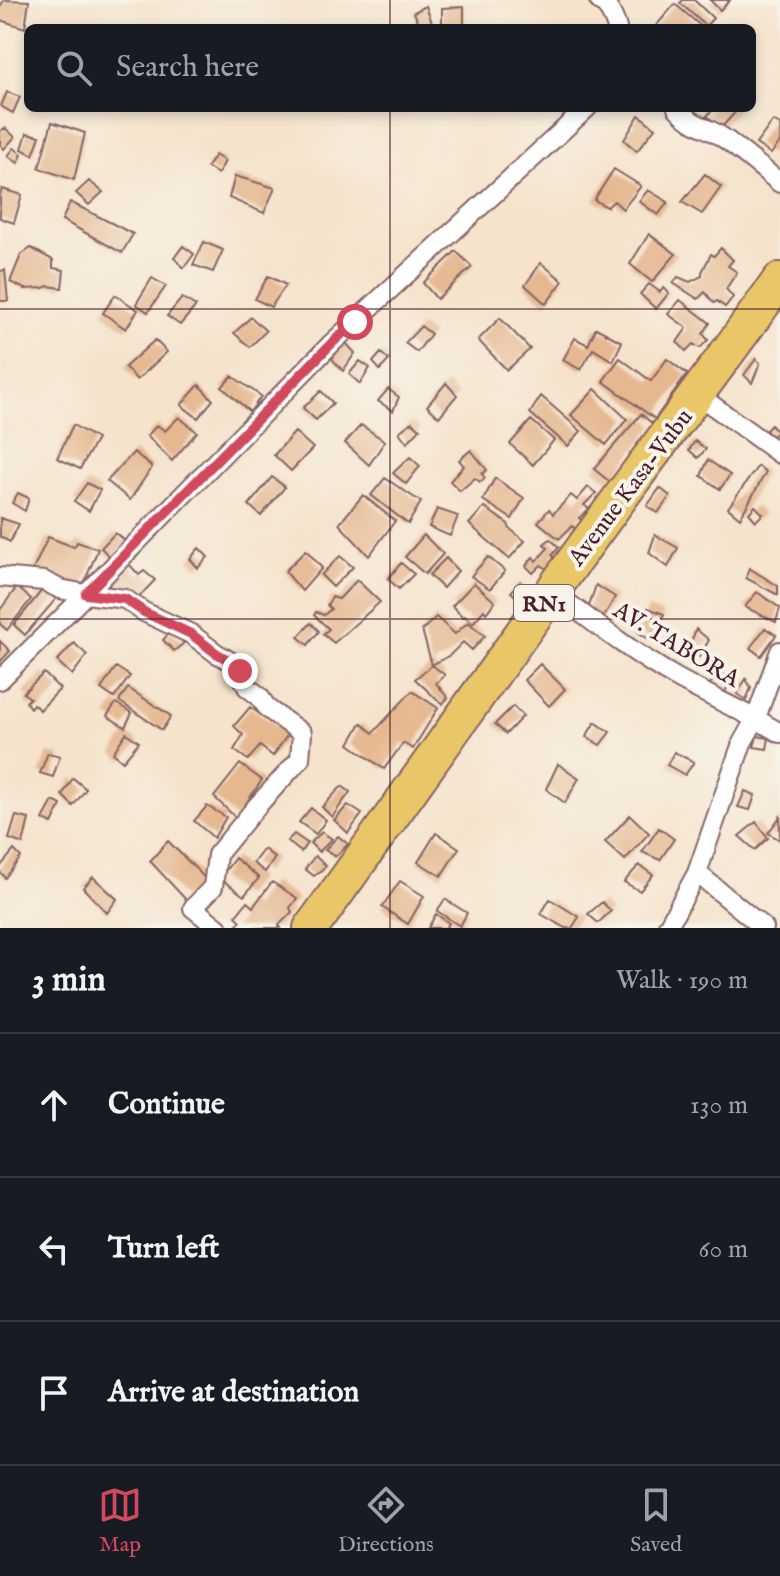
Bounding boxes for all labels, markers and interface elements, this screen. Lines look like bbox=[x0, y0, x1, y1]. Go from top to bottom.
search box bbox=[24, 24, 756, 112]
icon: search bbox=[52, 46, 96, 90]
text: Search here bbox=[116, 49, 259, 87]
route start bbox=[337, 304, 373, 340]
street label: Avenue Kasa-Vubu bbox=[561, 403, 700, 573]
road number: RN1 bbox=[514, 585, 574, 621]
street label: AV. TABORA bbox=[606, 595, 746, 696]
route end bbox=[222, 653, 258, 689]
text: 3 min bbox=[32, 959, 106, 1002]
text: Walk · 190 m bbox=[616, 964, 748, 997]
icon: ahead bbox=[32, 1083, 76, 1127]
text: Continue bbox=[108, 1086, 225, 1124]
text: 130 m bbox=[690, 1089, 748, 1122]
icon: left bbox=[32, 1227, 76, 1271]
text: Turn left bbox=[108, 1230, 219, 1268]
text: 60 m bbox=[699, 1233, 748, 1266]
icon: arrive bbox=[32, 1371, 76, 1415]
text: Arrive at destination bbox=[108, 1374, 359, 1412]
tab: Map bbox=[98, 1483, 142, 1559]
tab: Directions bbox=[338, 1483, 434, 1559]
tab: Saved bbox=[630, 1483, 682, 1559]

